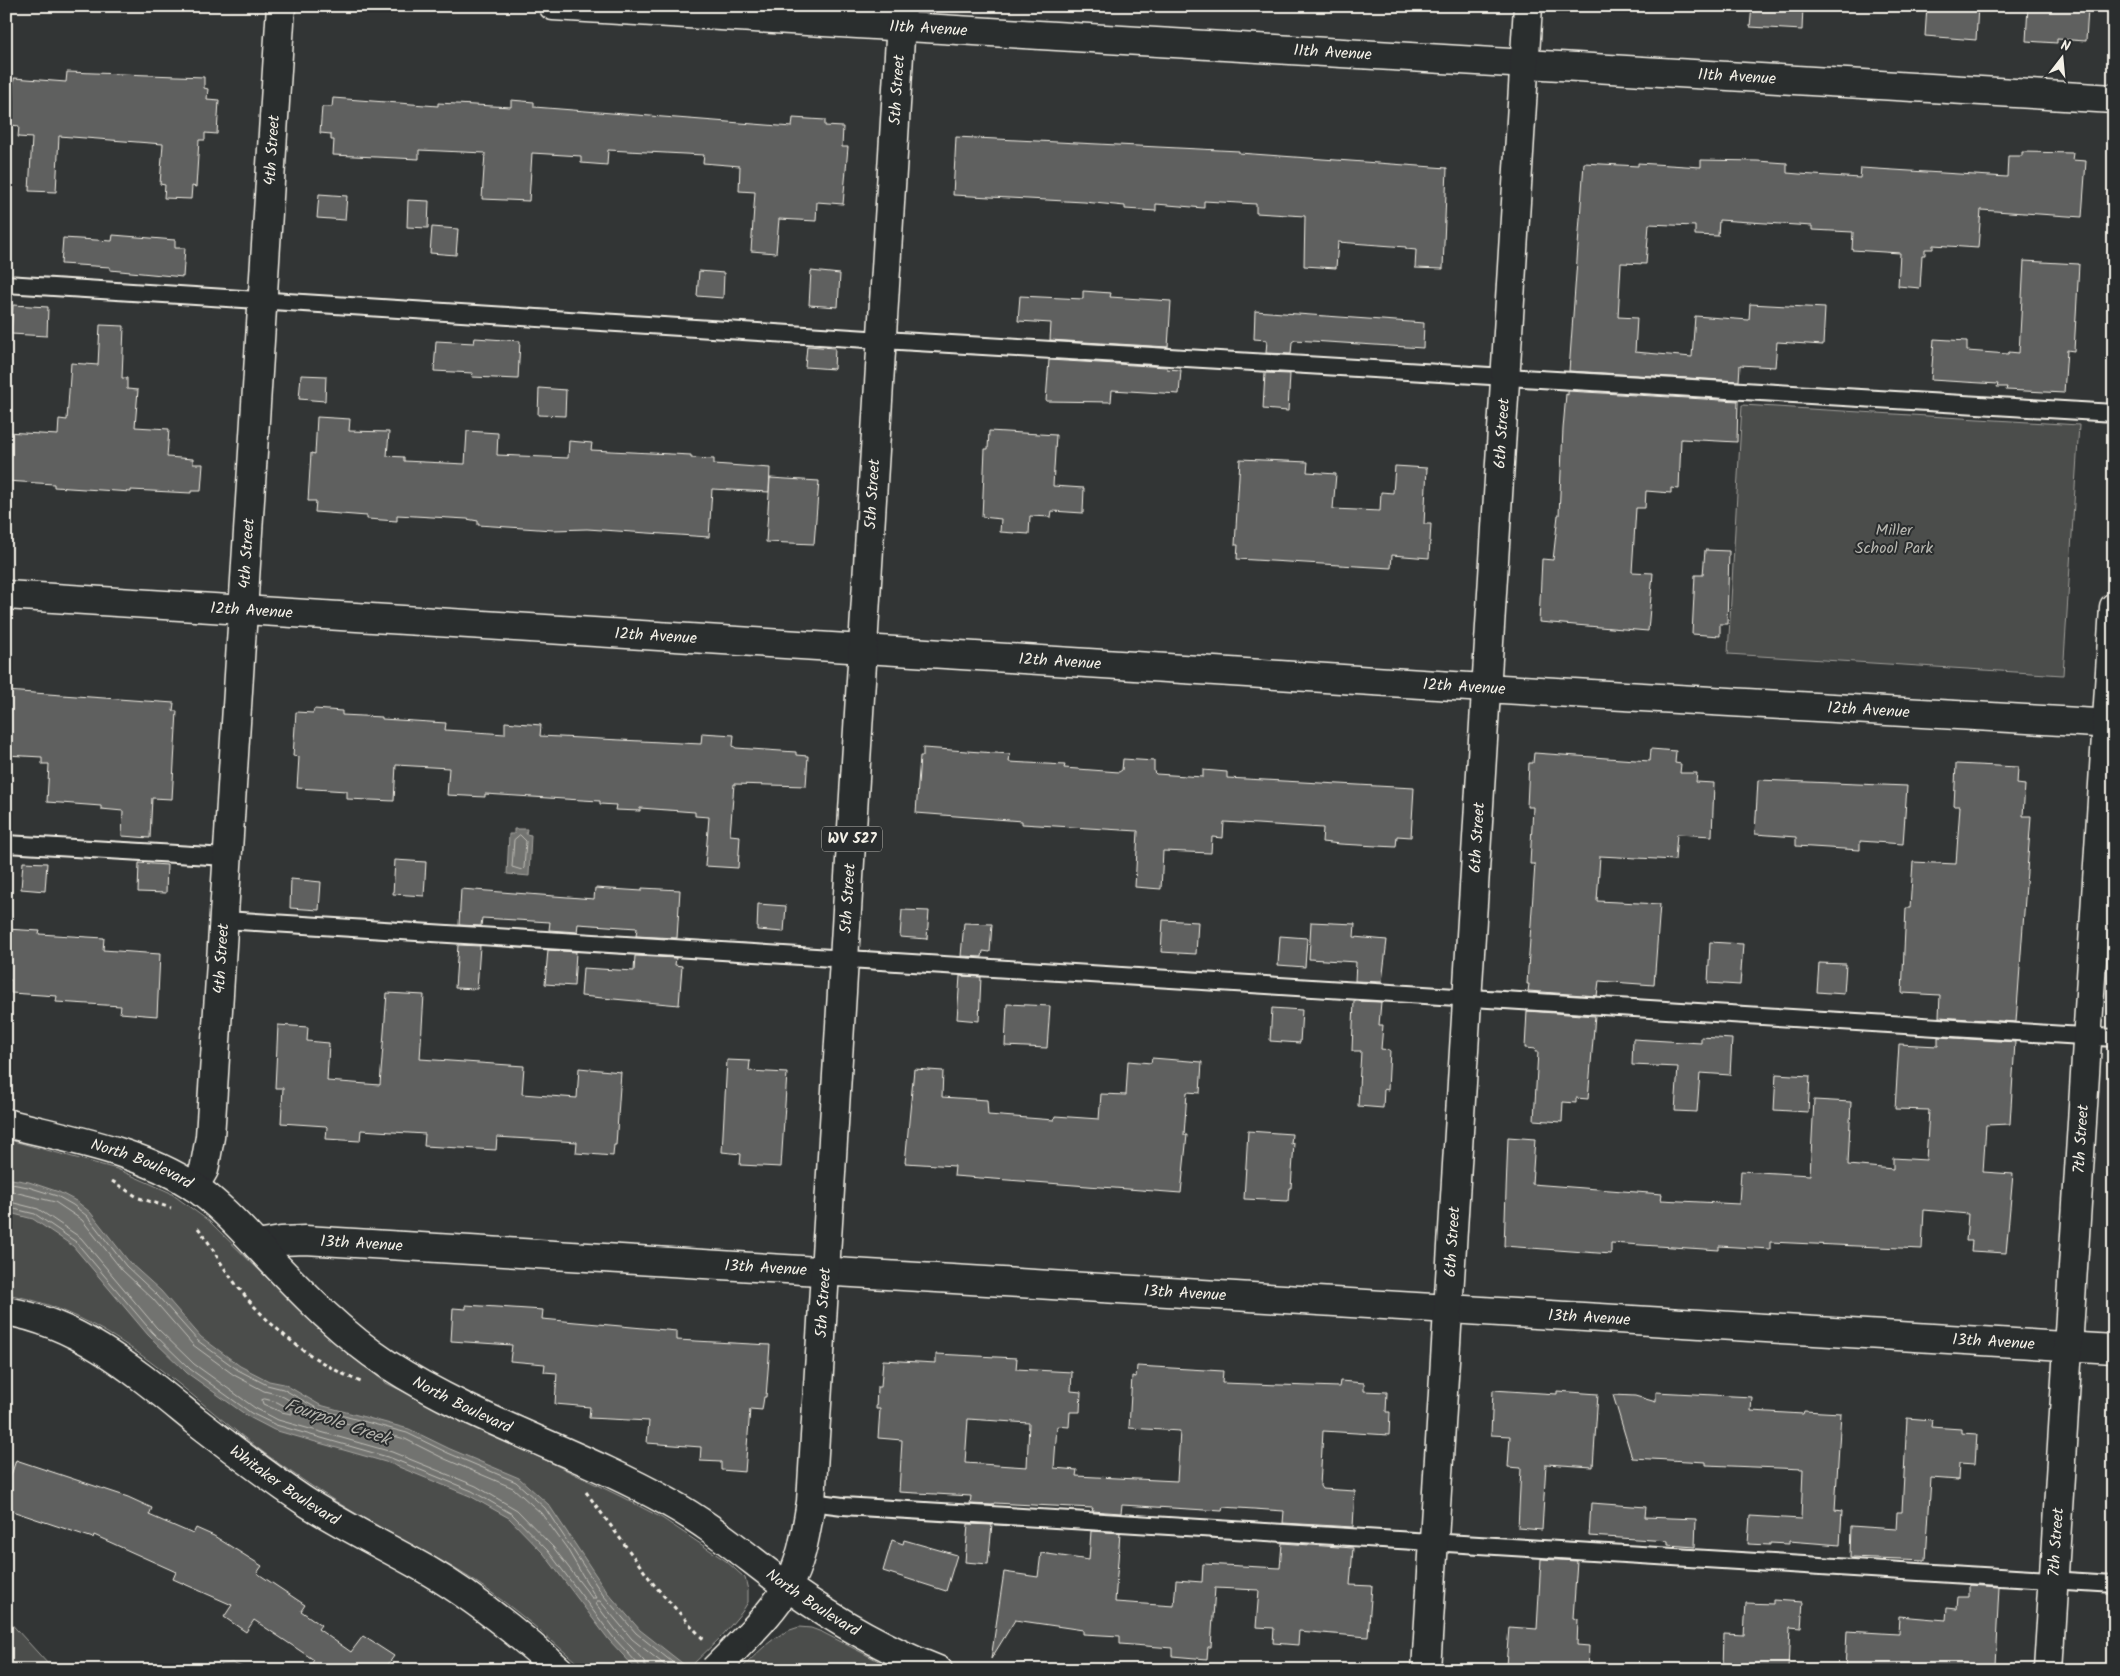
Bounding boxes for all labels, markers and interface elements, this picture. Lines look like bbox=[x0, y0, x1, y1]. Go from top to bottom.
street label: 11th Avenue bbox=[888, 14, 968, 43]
north arrow bbox=[2038, 32, 2088, 82]
text: N bbox=[2058, 35, 2073, 58]
street label: 11th Avenue bbox=[1293, 38, 1372, 67]
street label: 5th Street bbox=[882, 53, 912, 126]
street label: 11th Avenue bbox=[1697, 62, 1777, 91]
street label: 4th Street bbox=[257, 113, 287, 186]
street label: 6th Street bbox=[1487, 396, 1516, 469]
street label: 5th Street bbox=[858, 458, 887, 530]
street label: 4th Street bbox=[232, 517, 261, 589]
park label: Miller School Park bbox=[1855, 518, 1933, 561]
street label: 12th Avenue bbox=[209, 595, 294, 626]
street label: 12th Avenue bbox=[614, 621, 698, 651]
street label: 12th Avenue bbox=[1018, 646, 1102, 676]
street label: 12th Avenue bbox=[1422, 672, 1506, 702]
street label: 12th Avenue bbox=[1826, 695, 1910, 725]
street label: 6th Street bbox=[1462, 801, 1492, 874]
road number: WV 527 bbox=[822, 826, 882, 852]
street label: 5th Street bbox=[833, 862, 862, 934]
street label: 4th Street bbox=[207, 922, 236, 995]
street label: 7th Street bbox=[2066, 1103, 2096, 1174]
street label: North Boulevard bbox=[88, 1132, 199, 1196]
street label: 6th Street bbox=[1438, 1205, 1467, 1278]
street label: 13th Avenue bbox=[320, 1228, 403, 1258]
street label: 13th Avenue bbox=[724, 1253, 808, 1283]
street label: 5th Street bbox=[809, 1266, 838, 1339]
street label: 13th Avenue bbox=[1143, 1278, 1227, 1308]
street label: 13th Avenue bbox=[1547, 1302, 1631, 1332]
street label: 13th Avenue bbox=[1952, 1327, 2036, 1357]
street label: North Boulevard bbox=[408, 1370, 517, 1440]
water label: Fourpole Creek bbox=[280, 1391, 396, 1455]
street label: Whitaker Boulevard bbox=[224, 1439, 345, 1533]
street label: 7th Street bbox=[2041, 1506, 2071, 1578]
street label: North Boulevard bbox=[760, 1562, 865, 1643]

